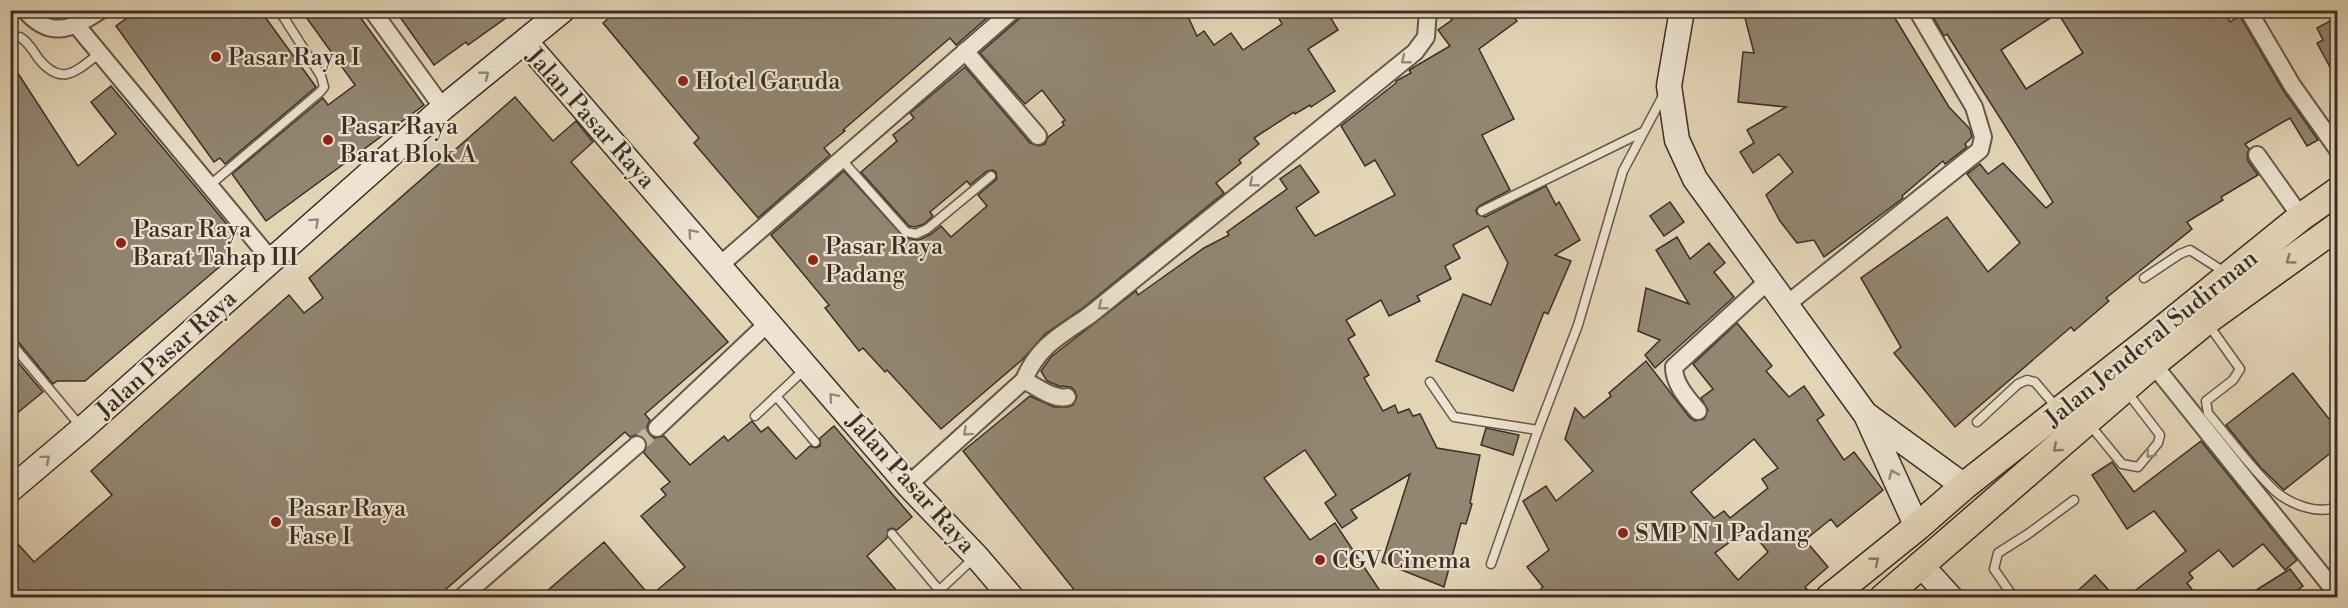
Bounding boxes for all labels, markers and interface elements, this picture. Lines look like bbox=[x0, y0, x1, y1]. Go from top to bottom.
street label: Jalan Pasar Raya bbox=[519, 41, 662, 196]
place label: Pasar Raya I bbox=[228, 43, 360, 73]
marker: Pasar Raya I bbox=[209, 50, 223, 64]
one-way arrow bbox=[1400, 53, 1411, 64]
place label: Hotel Garuda bbox=[695, 67, 841, 97]
one-way arrow bbox=[478, 71, 489, 82]
marker: Hotel Garuda bbox=[676, 74, 690, 88]
place label: Pasar Raya Barat Blok A bbox=[339, 112, 477, 170]
marker: Pasar Raya Barat Blok A bbox=[321, 133, 335, 147]
one-way arrow bbox=[1249, 176, 1260, 187]
place label: Pasar Raya Barat Tahap III bbox=[132, 215, 298, 273]
one-way arrow bbox=[308, 218, 319, 229]
one-way arrow bbox=[689, 229, 700, 240]
place label: Pasar Raya Padang bbox=[825, 232, 944, 290]
marker: Pasar Raya Barat Tahap III bbox=[114, 236, 128, 250]
street label: Jalan Jenderal Sudirman bbox=[2038, 244, 2264, 434]
marker: Pasar Raya Padang bbox=[806, 253, 820, 267]
one-way arrow bbox=[2286, 253, 2297, 264]
street label: Jalan Pasar Raya bbox=[89, 283, 244, 426]
one-way arrow bbox=[1097, 299, 1108, 310]
one-way arrow bbox=[829, 393, 840, 404]
street label: Jalan Pasar Raya bbox=[839, 406, 982, 561]
one-way arrow bbox=[963, 425, 973, 436]
one-way arrow bbox=[2053, 441, 2064, 452]
one-way arrow bbox=[2146, 447, 2157, 458]
one-way arrow bbox=[39, 455, 50, 466]
one-way arrow bbox=[1888, 469, 1900, 480]
place label: Pasar Raya Fase I bbox=[288, 494, 407, 552]
marker: Pasar Raya Fase I bbox=[269, 515, 283, 529]
place label: SMP N 1 Padang bbox=[1635, 519, 1810, 549]
marker: SMP N 1 Padang bbox=[1616, 526, 1630, 540]
place label: CGV Cinema bbox=[1332, 546, 1472, 576]
marker: CGV Cinema bbox=[1313, 553, 1327, 567]
one-way arrow bbox=[1868, 557, 1879, 568]

